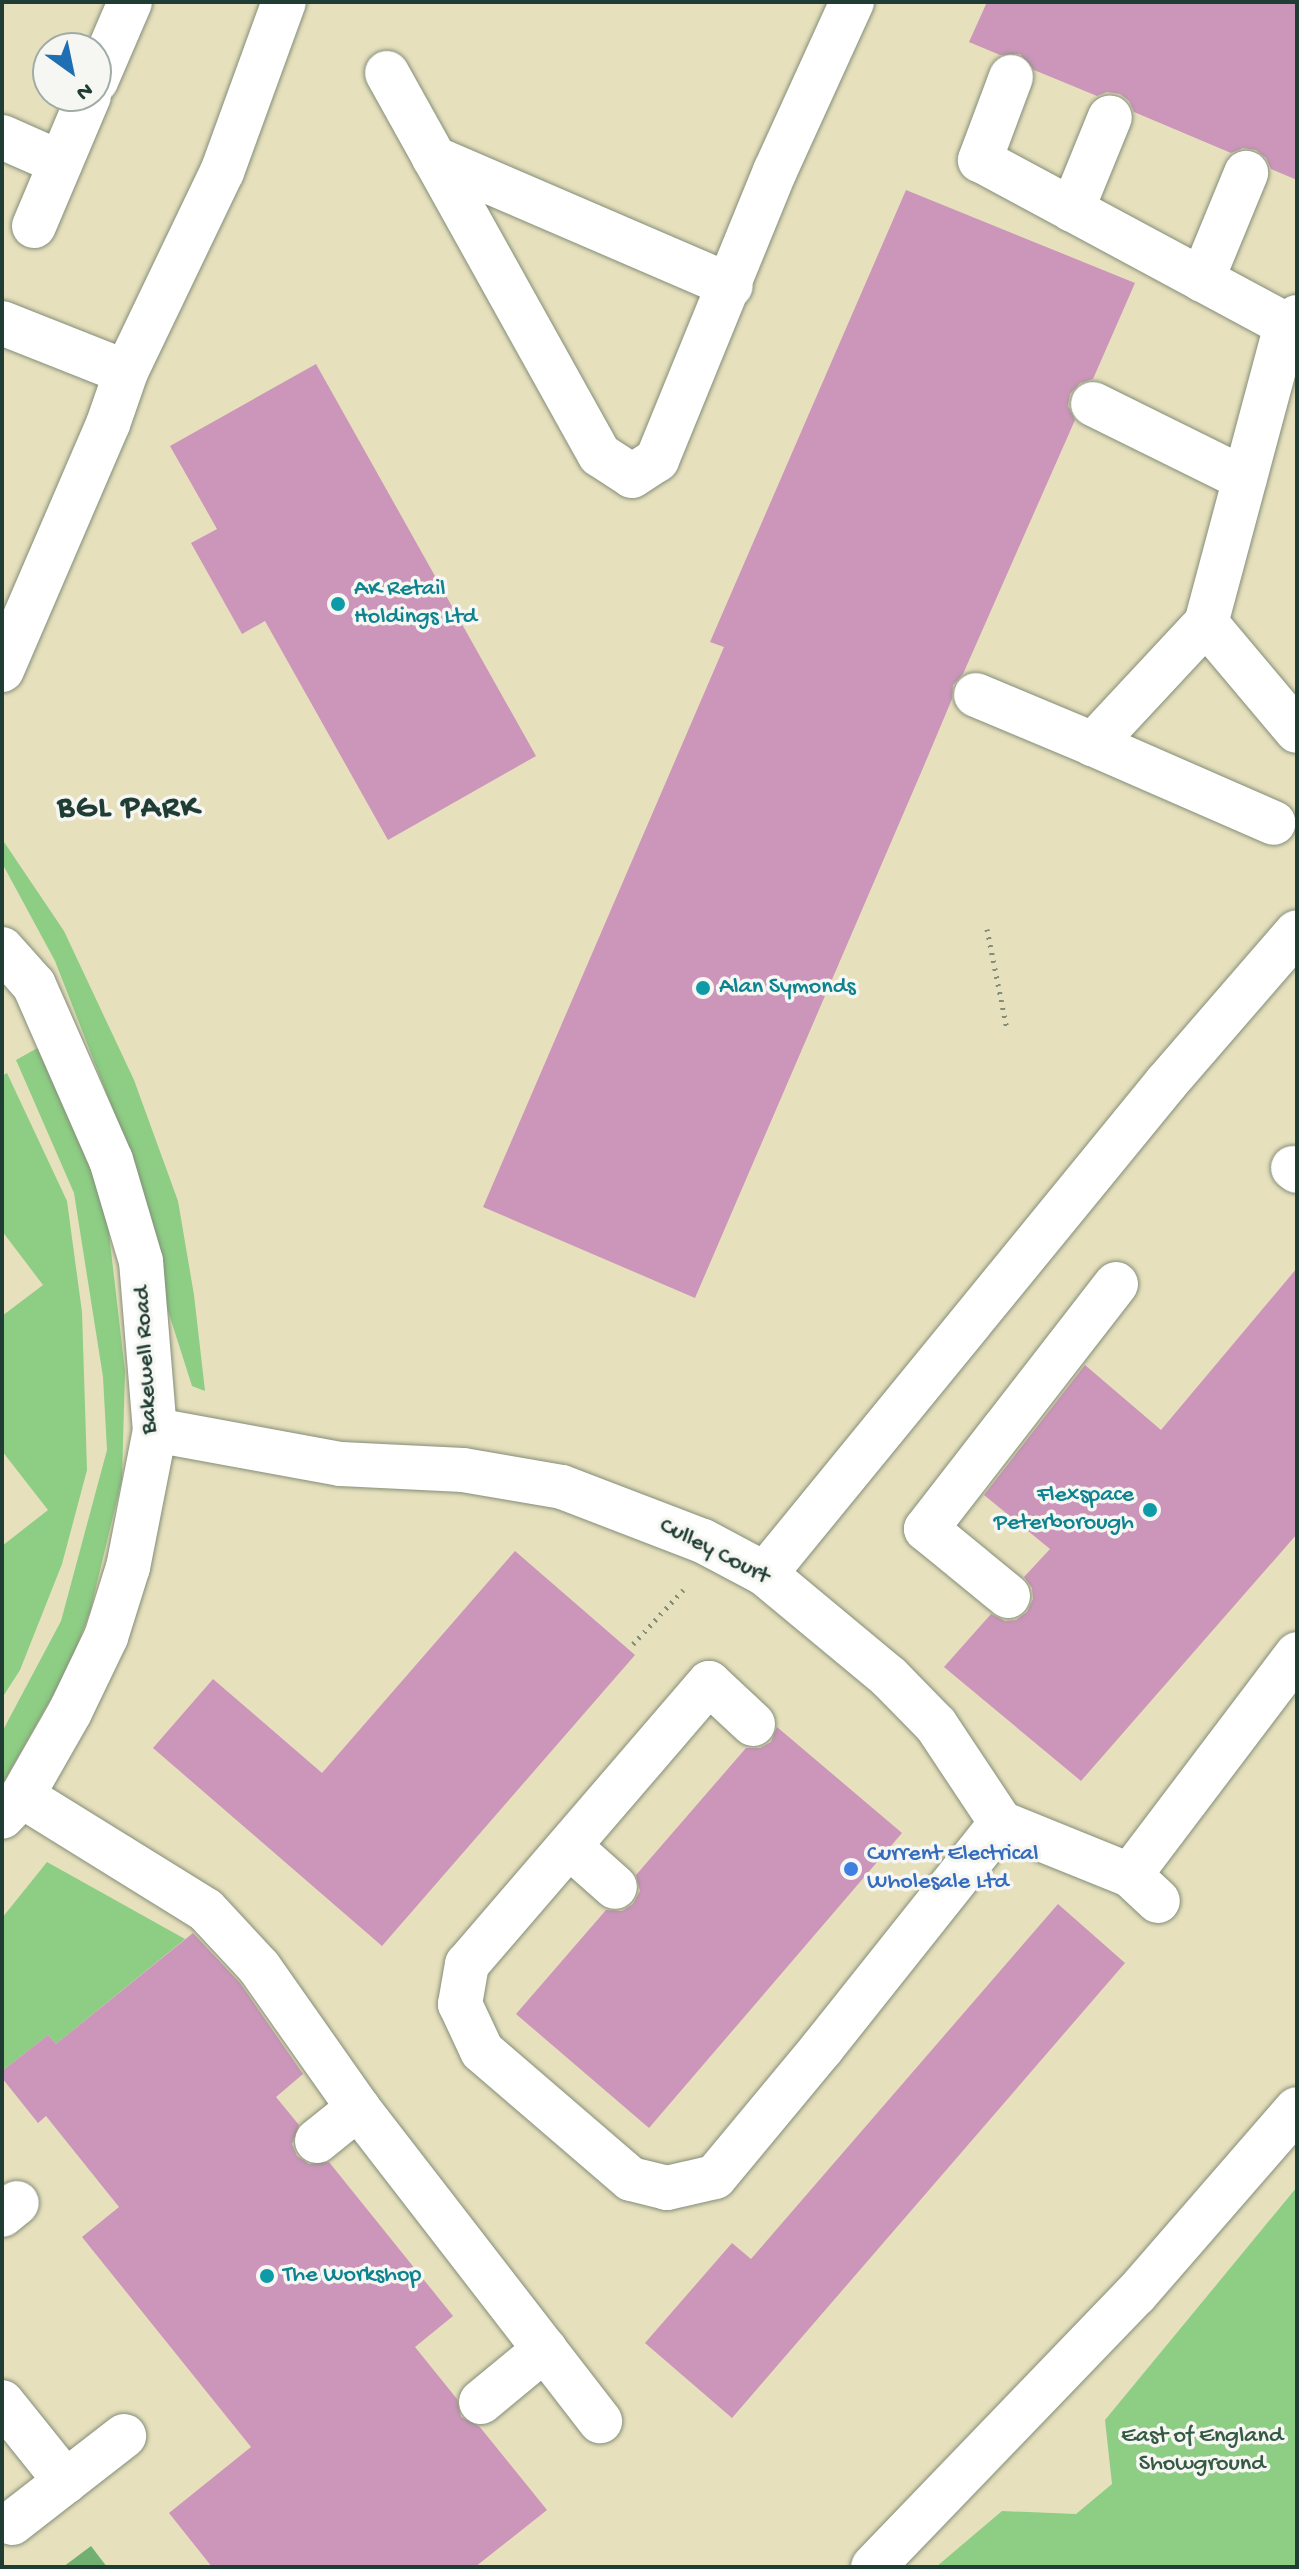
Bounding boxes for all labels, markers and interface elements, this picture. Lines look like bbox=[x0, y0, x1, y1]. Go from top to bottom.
north arrow bbox=[32, 32, 112, 112]
text: N bbox=[71, 76, 97, 105]
place label: AK Retail Holdings Ltd bbox=[354, 576, 477, 632]
marker: AK Retail Holdings Ltd bbox=[329, 595, 347, 613]
district label: BGL PARK bbox=[58, 790, 200, 828]
place label: Alan Symonds bbox=[719, 974, 856, 1002]
marker: Alan Symonds bbox=[694, 979, 712, 997]
street label: Bakewell Road bbox=[129, 1285, 165, 1435]
place label: Flexspace Peterborough bbox=[994, 1482, 1134, 1538]
marker: Flexspace Peterborough bbox=[1141, 1501, 1159, 1519]
street label: Culley Court bbox=[654, 1512, 774, 1592]
place label: Current Electrical Wholesale Ltd bbox=[867, 1841, 1039, 1897]
marker: Current Electrical Wholesale Ltd bbox=[842, 1860, 860, 1878]
place label: The Workshop bbox=[283, 2262, 421, 2290]
marker: The Workshop bbox=[258, 2267, 276, 2285]
park label: East of England Showground bbox=[1121, 2423, 1283, 2479]

